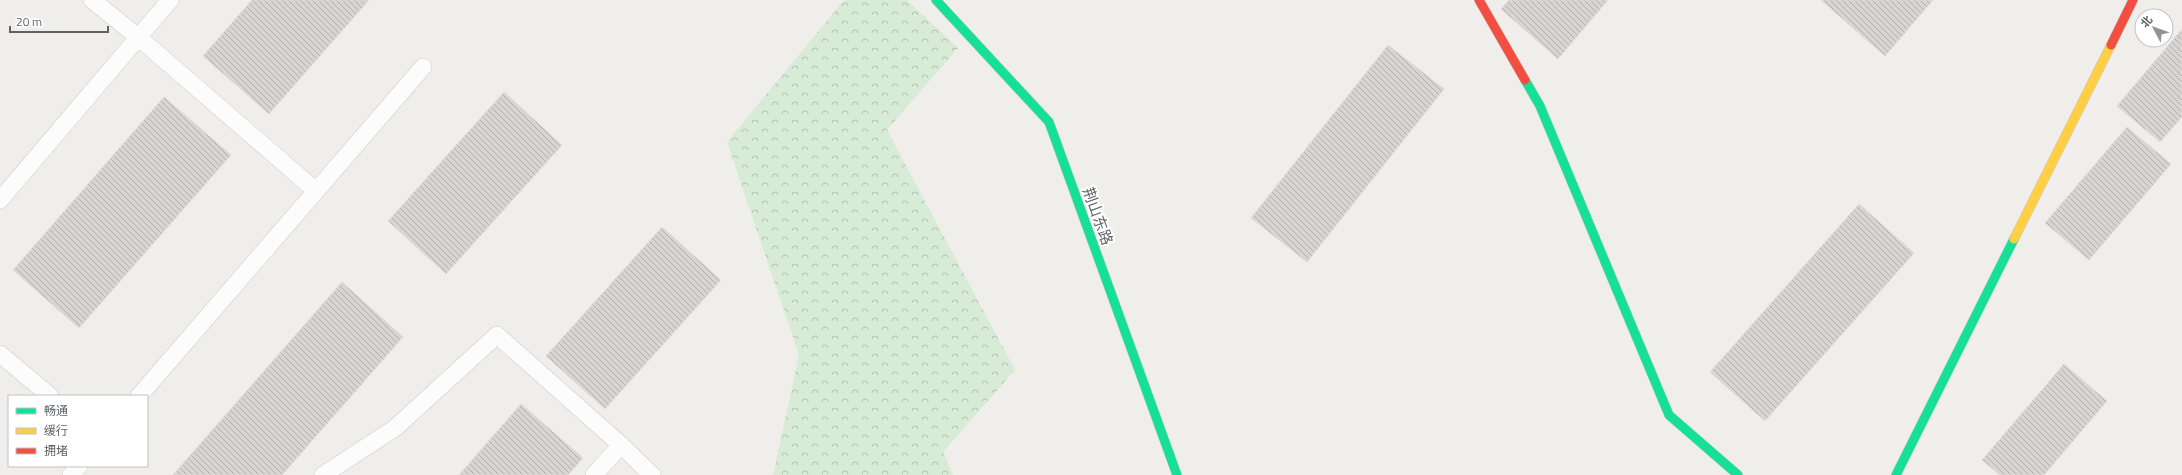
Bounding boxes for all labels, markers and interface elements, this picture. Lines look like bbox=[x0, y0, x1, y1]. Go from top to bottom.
scale bar bbox=[10, 8, 108, 34]
north arrow bbox=[2134, 8, 2174, 48]
text: 20 m bbox=[16, 12, 42, 31]
text: 北 bbox=[2137, 12, 2156, 31]
street label: 荆山东路 bbox=[1077, 184, 1119, 248]
legend bbox=[8, 395, 148, 467]
text: 畅通 bbox=[44, 401, 68, 420]
text: 缓行 bbox=[44, 421, 68, 440]
text: 拥堵 bbox=[44, 441, 68, 460]

